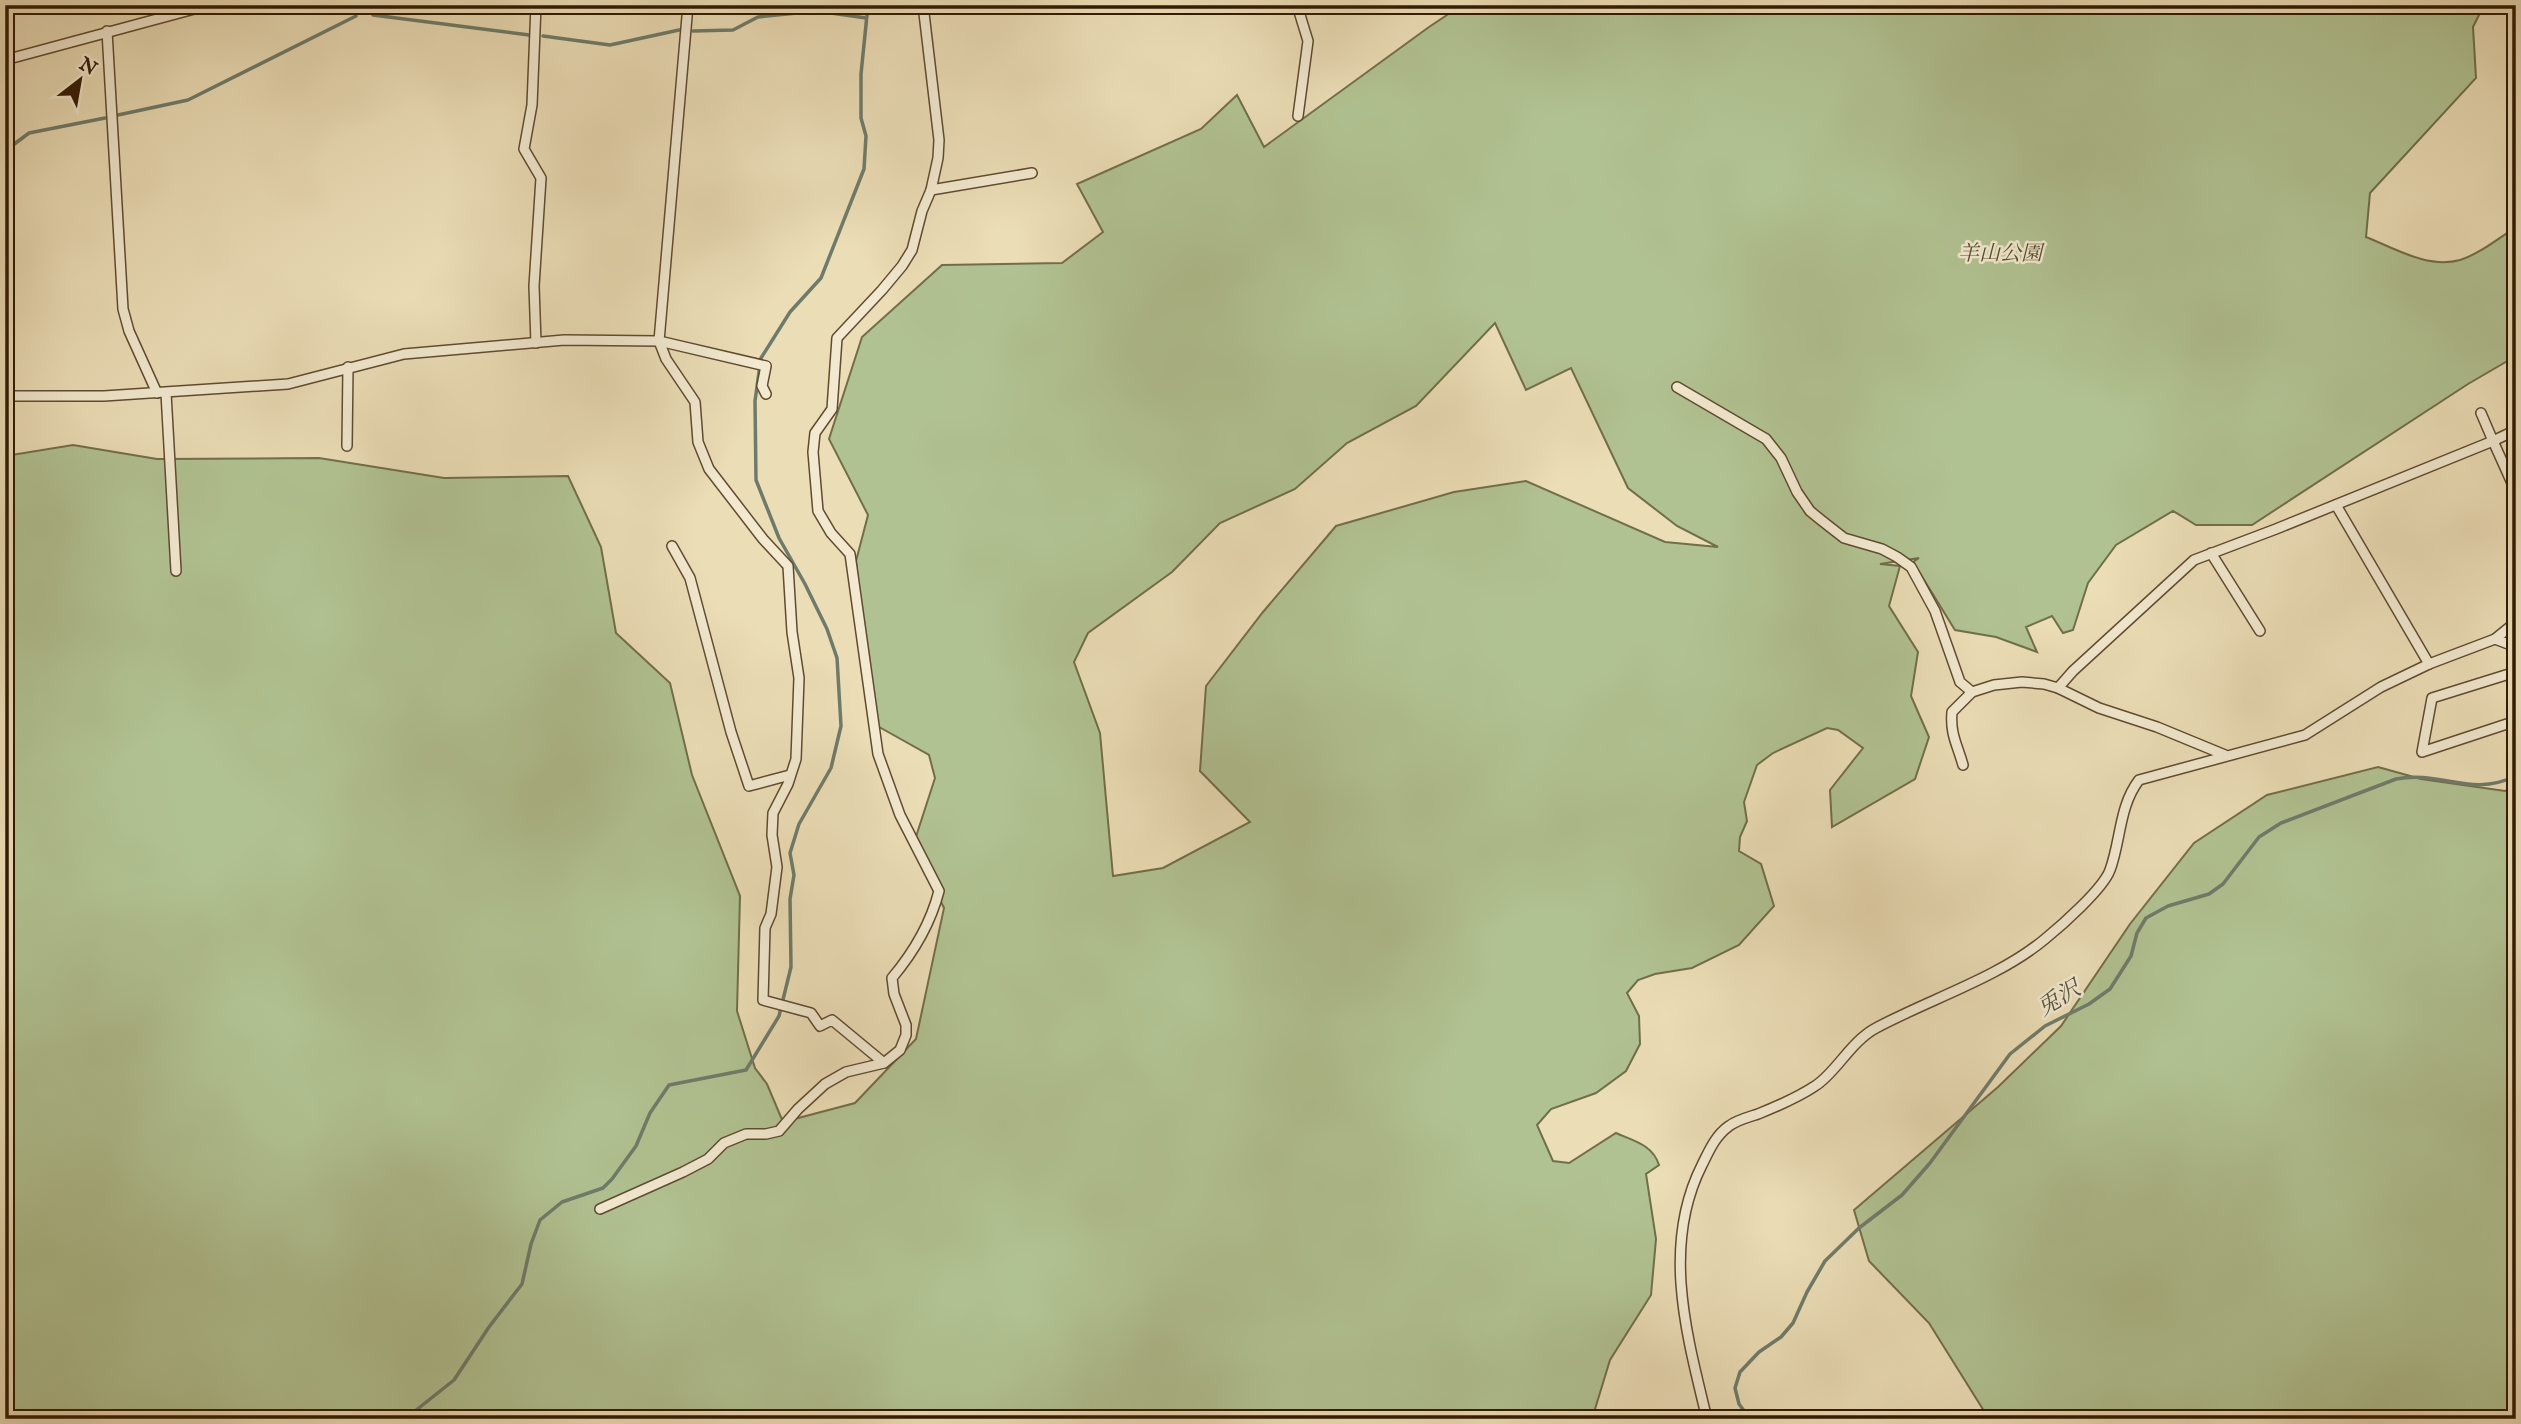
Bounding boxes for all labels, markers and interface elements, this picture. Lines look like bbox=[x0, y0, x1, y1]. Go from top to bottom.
north arrow bbox=[46, 46, 116, 116]
text: N bbox=[74, 52, 101, 82]
park label: 羊山公園 bbox=[1958, 241, 2045, 268]
water label: 兎沢 bbox=[2032, 973, 2089, 1023]

